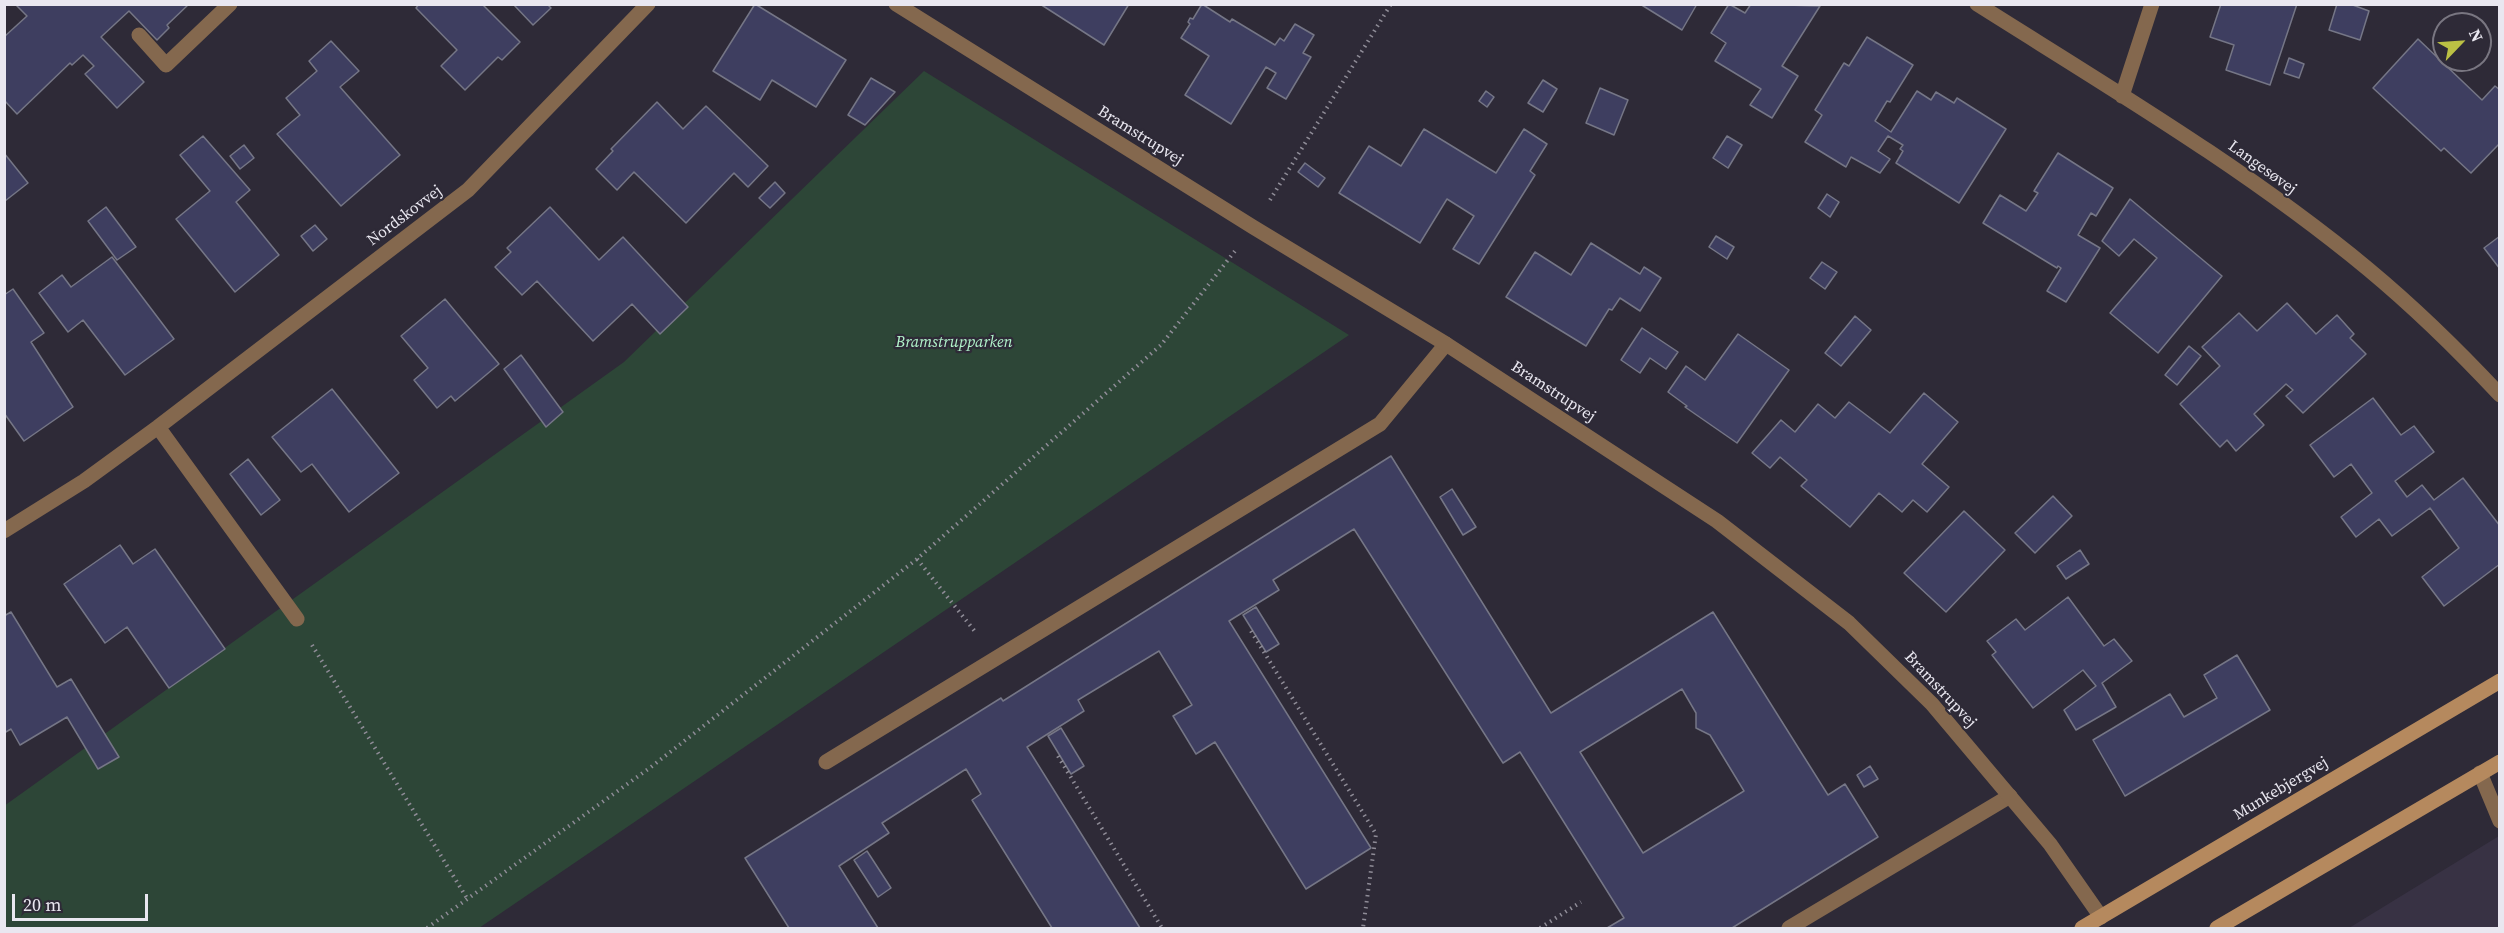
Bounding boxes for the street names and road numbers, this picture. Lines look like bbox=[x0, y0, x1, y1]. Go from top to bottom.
street label: Bramstrupvej bbox=[1094, 102, 1186, 170]
street label: Langesøvej bbox=[2224, 137, 2300, 199]
street label: Nordskovvej bbox=[364, 182, 446, 250]
street label: Bramstrupvej bbox=[1507, 358, 1599, 426]
street label: Bramstrupvej bbox=[1900, 648, 1980, 732]
street label: Munkebjergvej bbox=[2230, 753, 2332, 825]

